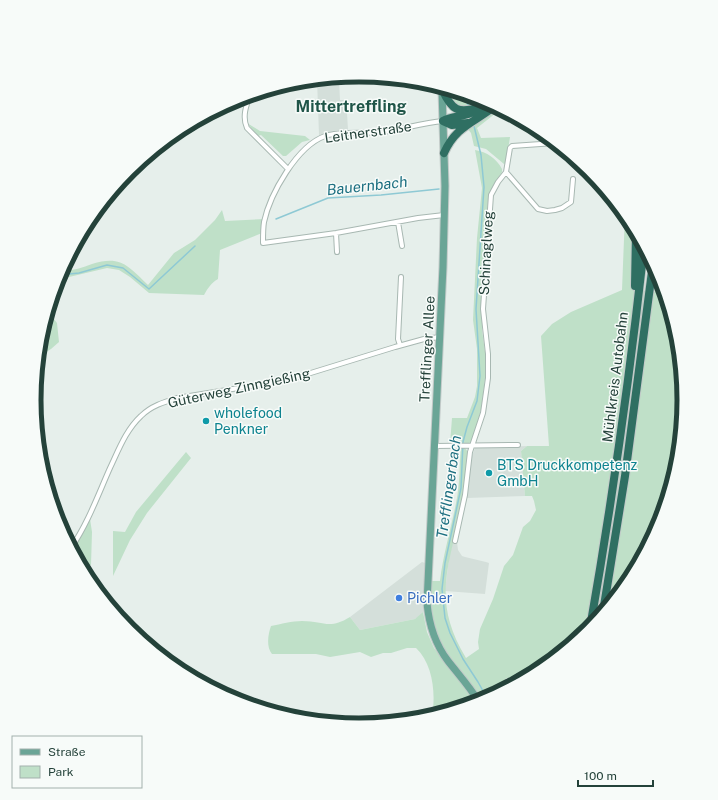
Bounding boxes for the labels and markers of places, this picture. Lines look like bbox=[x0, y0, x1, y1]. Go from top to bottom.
place label: wholefood Penkner bbox=[214, 405, 282, 437]
marker: wholefood Penkner bbox=[201, 416, 211, 426]
place label: BTS Druckkompetenz GmbH bbox=[497, 457, 638, 489]
marker: BTS Druckkompetenz GmbH bbox=[484, 468, 494, 478]
place label: Pichler bbox=[407, 590, 452, 606]
marker: Pichler bbox=[394, 593, 404, 603]

